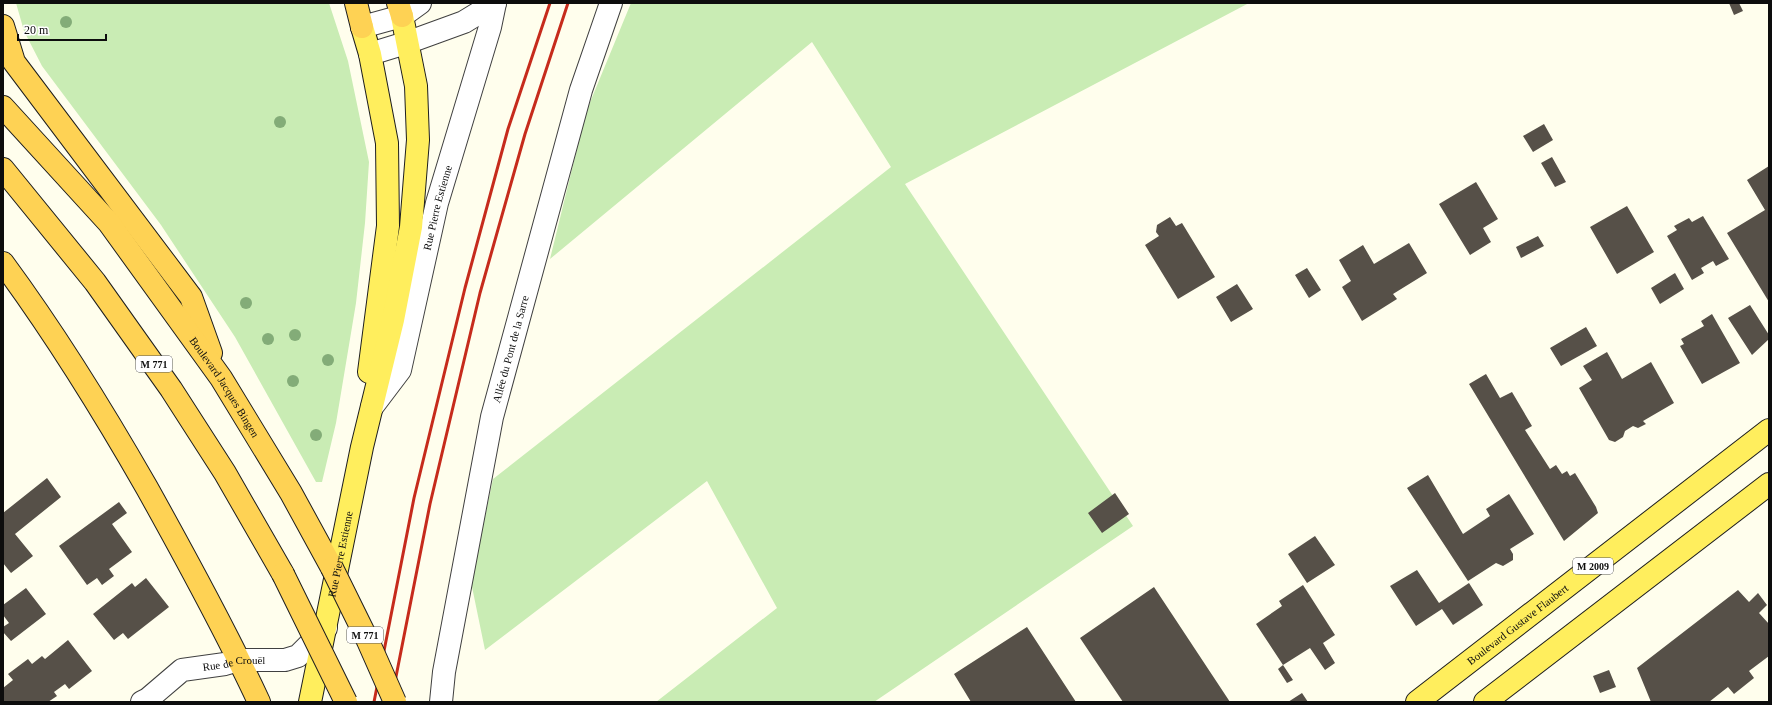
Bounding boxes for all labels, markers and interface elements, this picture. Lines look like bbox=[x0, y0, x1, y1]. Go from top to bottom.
scale bar bbox=[18, 16, 106, 42]
text: 20 m bbox=[24, 23, 49, 37]
street label: Rue Pierre Estienne bbox=[421, 164, 454, 251]
street label: Allée du Pont de la Sarre bbox=[490, 294, 531, 404]
street label: Boulevard Jacques Bingen bbox=[187, 335, 262, 440]
road number: M 771 bbox=[136, 356, 172, 372]
street label: Rue Pierre Estienne bbox=[326, 510, 355, 598]
road number: M 2009 bbox=[1573, 558, 1613, 574]
street label: Boulevard Gustave Flaubert bbox=[1465, 582, 1570, 667]
road number: M 771 bbox=[347, 627, 383, 643]
street label: Rue de Crouël bbox=[202, 654, 265, 673]

